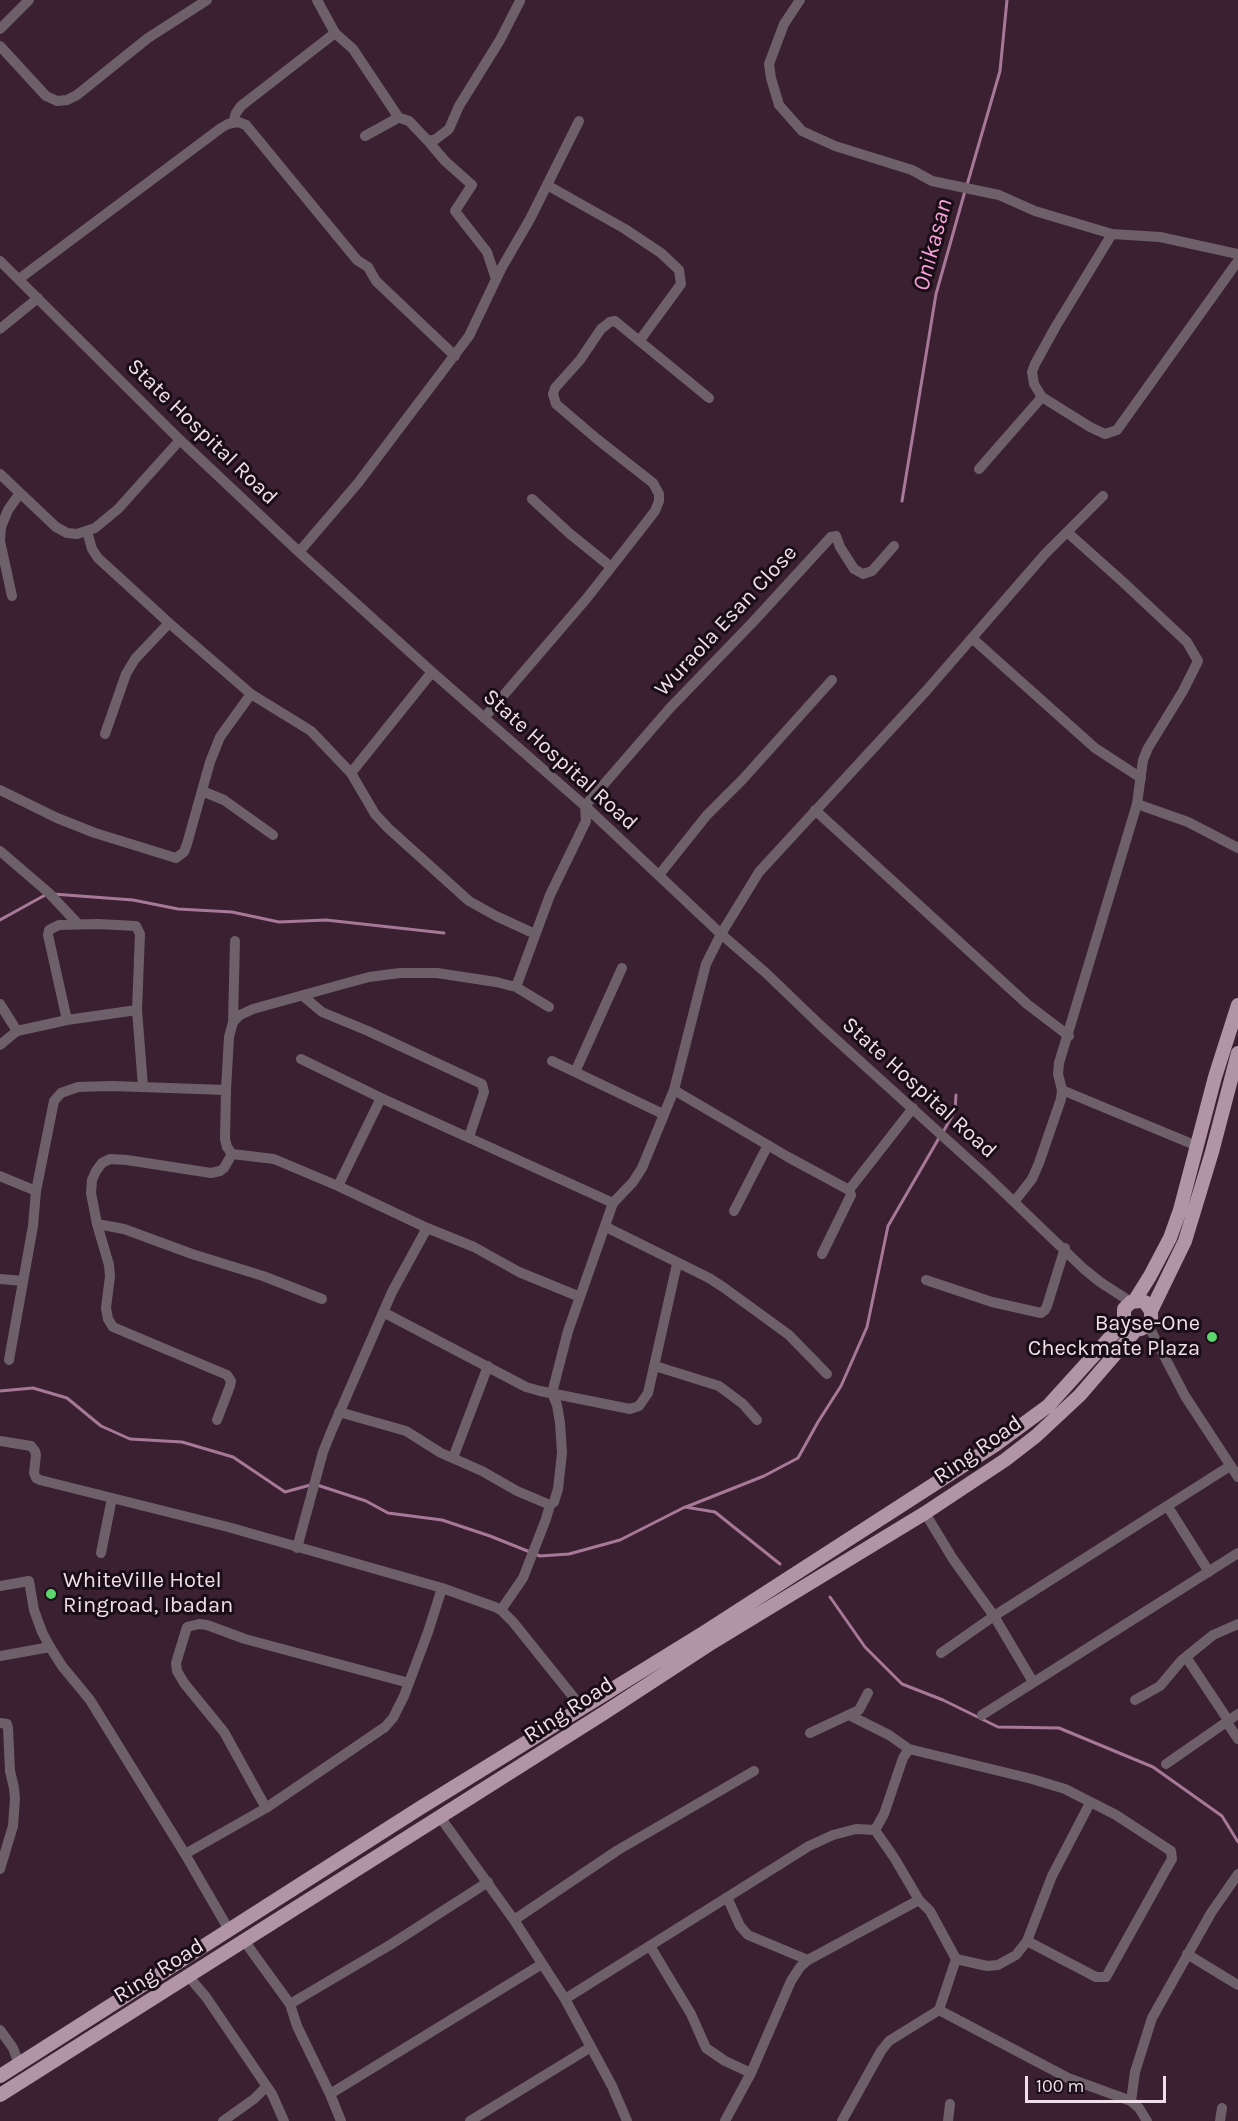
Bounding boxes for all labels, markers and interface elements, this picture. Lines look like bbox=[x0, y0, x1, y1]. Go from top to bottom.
water label: Onikasan bbox=[907, 196, 959, 294]
street label: State Hospital Road bbox=[121, 354, 283, 510]
street label: Wuraola Esan Close bbox=[649, 540, 803, 702]
street label: State Hospital Road bbox=[477, 684, 643, 836]
street label: State Hospital Road bbox=[836, 1012, 1002, 1164]
place label: Bayse-One Checkmate Plaza bbox=[1028, 1311, 1200, 1362]
marker: Bayse-One Checkmate Plaza bbox=[1205, 1330, 1219, 1344]
street label: Ring Road bbox=[929, 1410, 1027, 1490]
place label: WhiteVille Hotel Ringroad, Ibadan bbox=[63, 1568, 233, 1620]
marker: WhiteVille Hotel Ringroad, Ibadan bbox=[44, 1587, 58, 1601]
street label: Ring Road bbox=[519, 1671, 619, 1749]
street label: Ring Road bbox=[109, 1933, 209, 2009]
scale bar bbox=[1028, 2064, 1169, 2102]
text: 100 m bbox=[1036, 2075, 1084, 2097]

